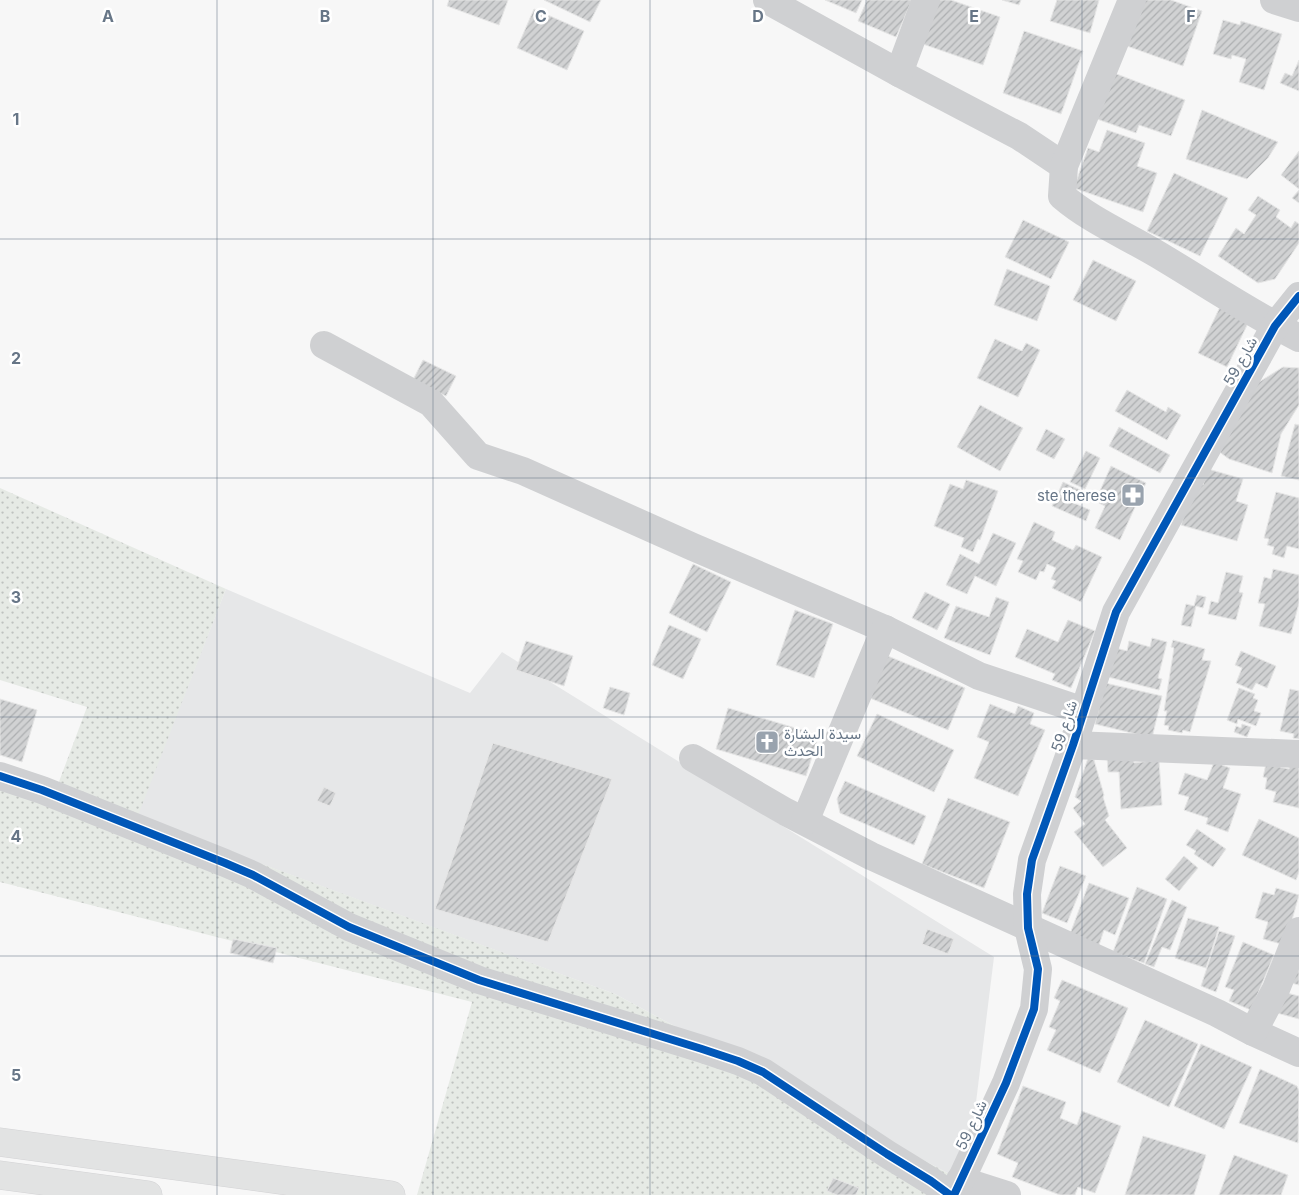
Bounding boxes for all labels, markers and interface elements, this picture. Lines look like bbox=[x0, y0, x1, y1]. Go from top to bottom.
text: A bbox=[102, 6, 114, 26]
text: B bbox=[320, 6, 330, 26]
text: C bbox=[535, 6, 547, 26]
text: D bbox=[752, 6, 764, 26]
text: E bbox=[969, 6, 979, 26]
text: F bbox=[1186, 6, 1196, 26]
text: 1 bbox=[13, 109, 19, 129]
street label: شارع 59 bbox=[1219, 333, 1263, 390]
text: 2 bbox=[11, 348, 21, 368]
pharmacy icon: ste therese bbox=[1120, 482, 1146, 508]
place label: ste therese bbox=[1037, 486, 1116, 505]
text: 3 bbox=[11, 587, 21, 607]
street label: شارع 59 bbox=[1047, 698, 1083, 755]
place label: سيدة البشارة الحدث bbox=[784, 724, 861, 760]
church icon: سيدة البشارة الحدث bbox=[754, 729, 780, 755]
text: 4 bbox=[11, 826, 22, 846]
text: 5 bbox=[11, 1065, 21, 1085]
street label: شارع 59 bbox=[951, 1097, 993, 1154]

